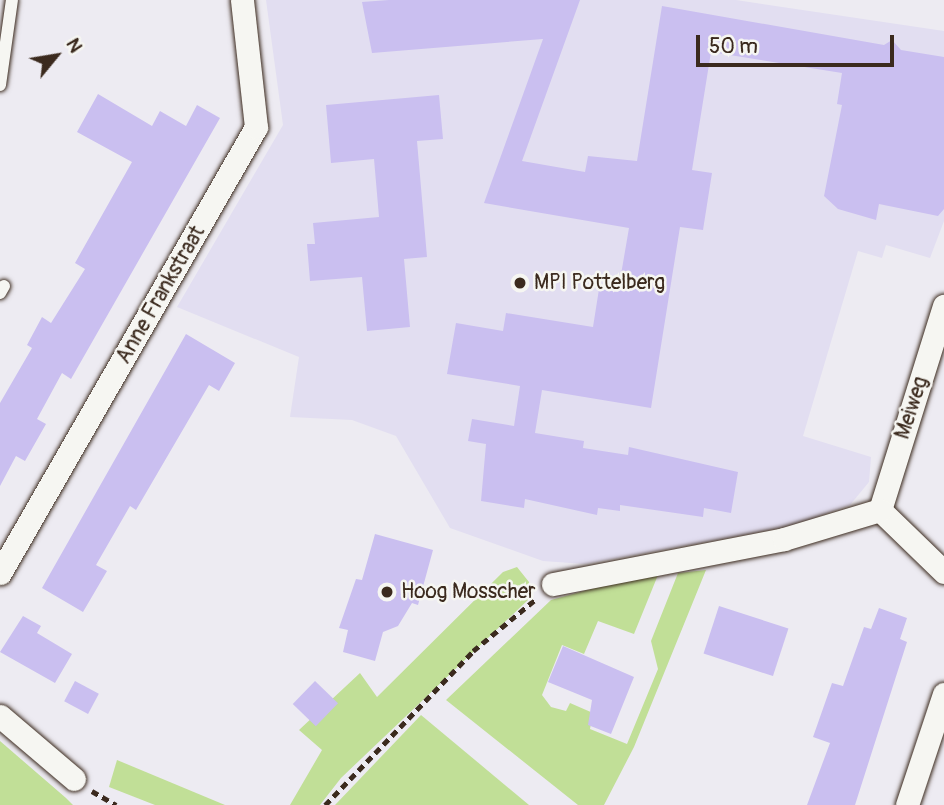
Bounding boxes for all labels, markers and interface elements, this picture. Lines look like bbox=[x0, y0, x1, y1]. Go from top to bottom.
north arrow bbox=[21, 21, 91, 91]
scale bar bbox=[699, 21, 897, 65]
text: 50 m bbox=[709, 33, 758, 60]
text: N bbox=[61, 34, 88, 57]
street label: Anne Frankstraat bbox=[111, 222, 211, 368]
place label: MPI Pottelberg bbox=[534, 270, 665, 296]
marker: MPI Pottelberg bbox=[512, 275, 528, 291]
street label: Meiweg bbox=[890, 374, 934, 442]
place label: Hoog Mosscher bbox=[401, 579, 536, 605]
marker: Hoog Mosscher bbox=[379, 584, 395, 600]

